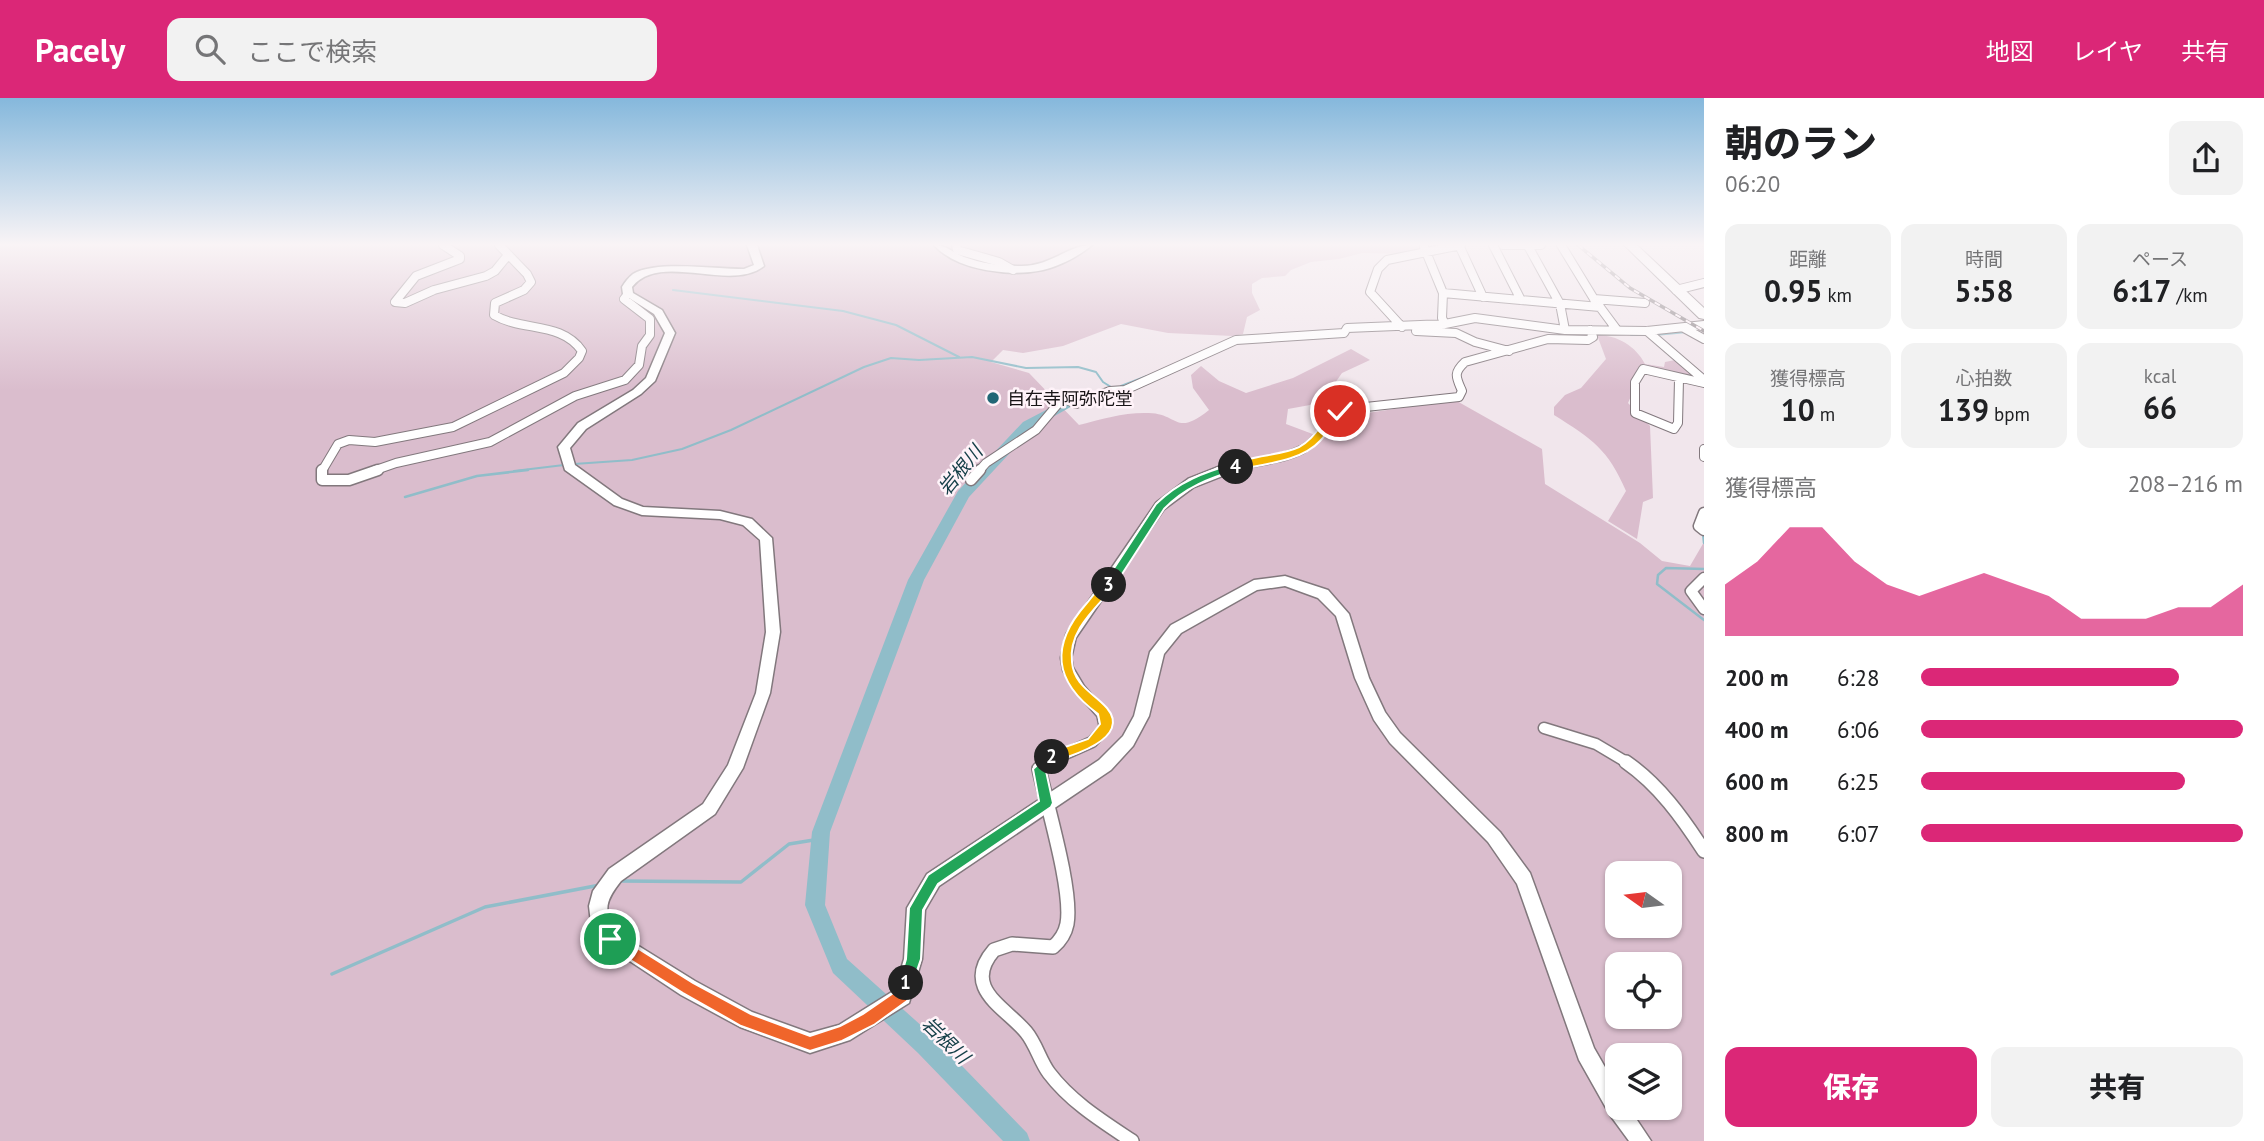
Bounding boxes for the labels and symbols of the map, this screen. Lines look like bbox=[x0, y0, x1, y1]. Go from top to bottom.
pin bbox=[1310, 381, 1370, 441]
place label: 自在寺阿弥陀堂 bbox=[1007, 387, 1133, 410]
marker: 自在寺阿弥陀堂 bbox=[985, 390, 1001, 406]
water label: 岩根川 bbox=[933, 439, 989, 500]
pin: 4 bbox=[1218, 450, 1254, 484]
pin: 3 bbox=[1092, 568, 1126, 602]
pin: 2 bbox=[1034, 740, 1070, 774]
north arrow bbox=[1605, 861, 1682, 938]
pin bbox=[580, 909, 640, 969]
pin: 1 bbox=[888, 966, 923, 1001]
water label: 岩根川 bbox=[917, 1012, 976, 1070]

